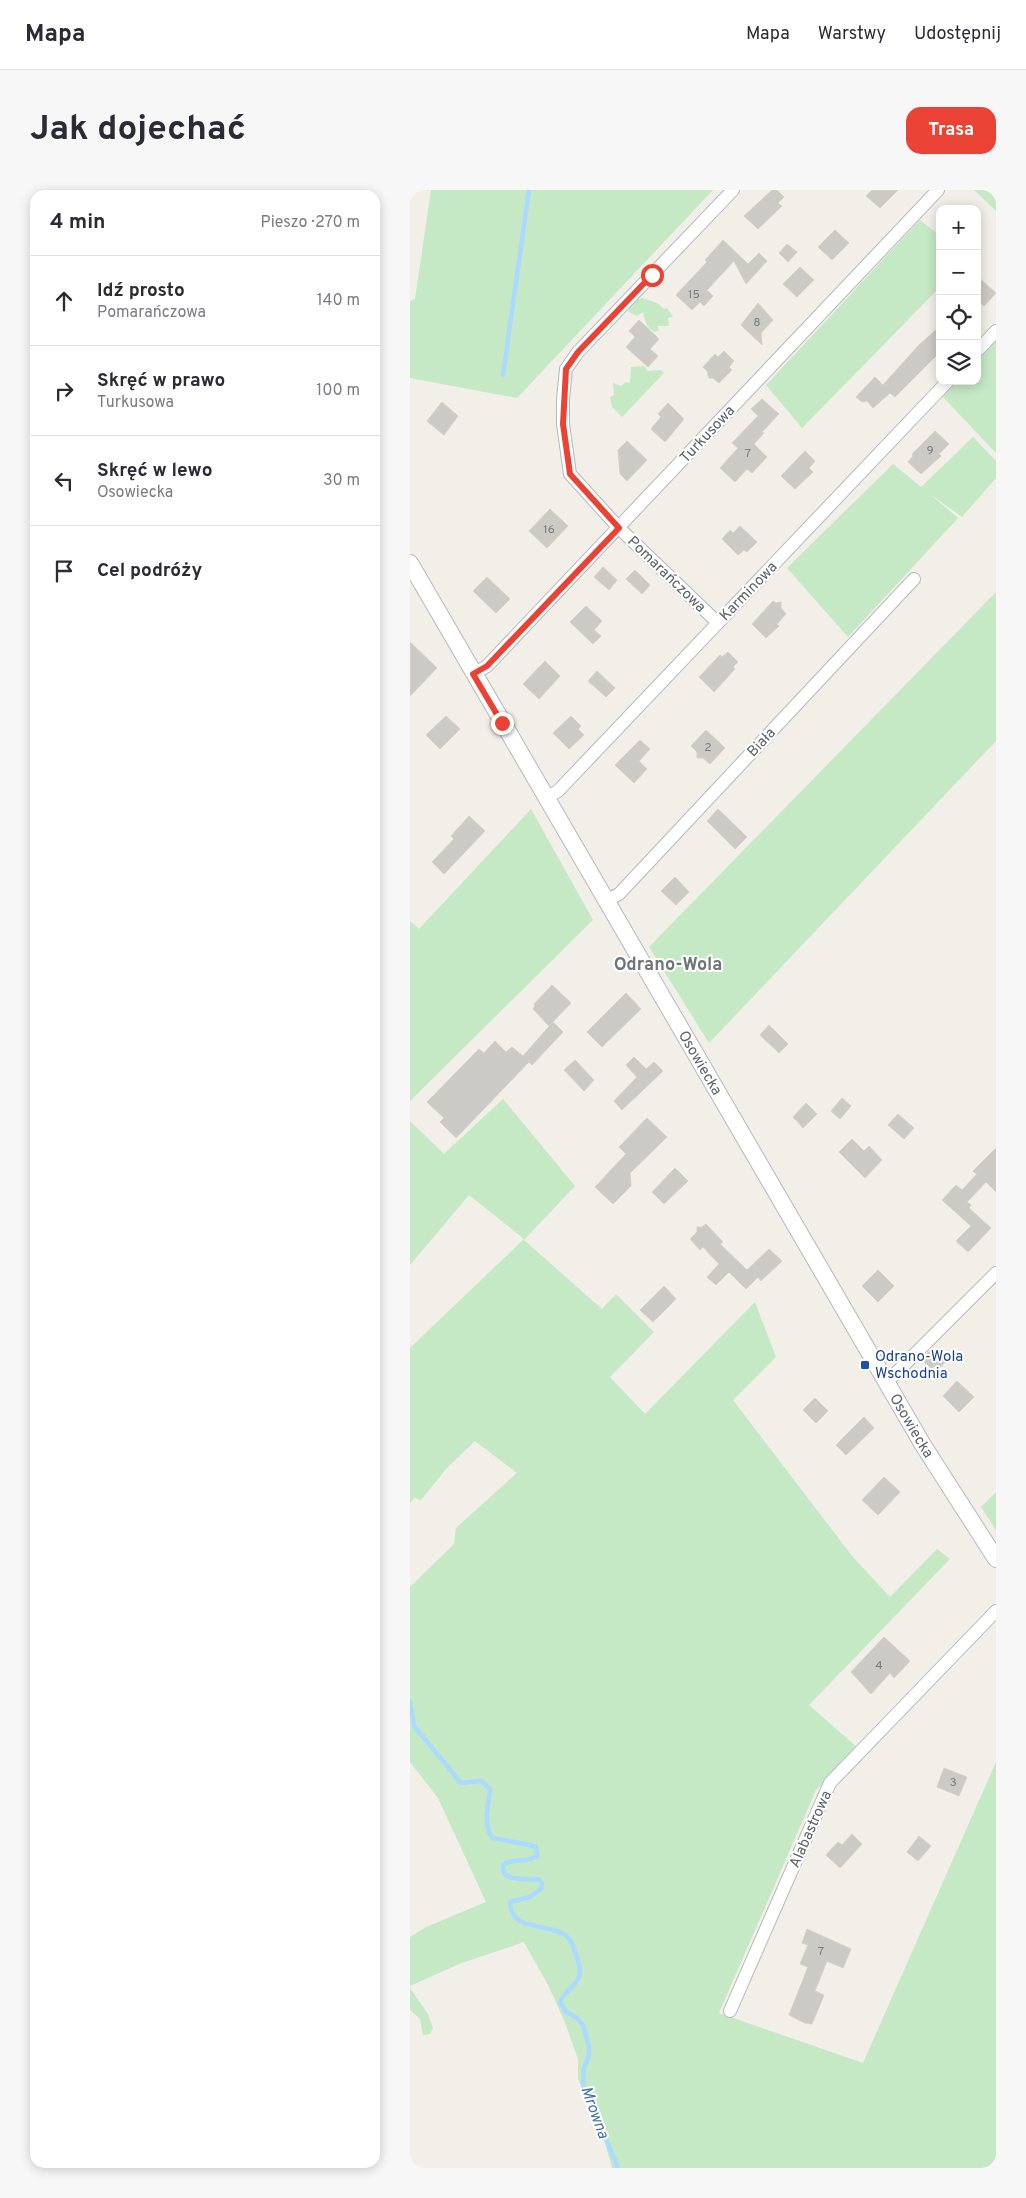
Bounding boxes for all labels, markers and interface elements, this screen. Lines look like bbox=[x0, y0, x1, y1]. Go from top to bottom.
text: Mapa bbox=[25, 20, 85, 50]
text: Mapa bbox=[746, 23, 790, 46]
text: Warstwy bbox=[818, 23, 886, 46]
text: Udostępnij bbox=[914, 23, 1001, 46]
button: Trasa bbox=[906, 107, 996, 154]
text: Jak dojechać bbox=[30, 108, 246, 152]
map controls bbox=[936, 205, 981, 385]
button: + bbox=[936, 205, 981, 250]
text: 4 min bbox=[50, 209, 106, 236]
text: Pieszo · 270 m bbox=[261, 213, 360, 233]
button: − bbox=[936, 250, 981, 295]
route start bbox=[641, 264, 664, 287]
text: Idź prosto bbox=[97, 279, 185, 303]
icon: ahead bbox=[50, 287, 78, 315]
house number: 15 bbox=[688, 287, 700, 303]
text: 140 m bbox=[317, 291, 360, 311]
button: locate bbox=[936, 295, 981, 340]
text: Pomarańczowa bbox=[97, 303, 206, 323]
house number: 8 bbox=[753, 315, 761, 331]
button: layers bbox=[936, 340, 981, 385]
text: Skręć w prawo bbox=[97, 369, 225, 393]
icon: right bbox=[50, 377, 78, 405]
text: 100 m bbox=[316, 381, 360, 401]
text: Turkusowa bbox=[97, 393, 174, 413]
street label: Turkusowa bbox=[677, 402, 740, 468]
house number: 9 bbox=[926, 443, 934, 459]
house number: 7 bbox=[745, 446, 751, 462]
text: Skręć w lewo bbox=[97, 459, 212, 483]
icon: left bbox=[50, 467, 78, 495]
text: 30 m bbox=[323, 471, 360, 491]
text: Osowiecka bbox=[97, 483, 173, 503]
house number: 16 bbox=[543, 522, 555, 538]
street label: Pomarańczowa bbox=[623, 533, 709, 617]
icon: arrive bbox=[50, 557, 78, 585]
street label: Karminowa bbox=[716, 558, 782, 626]
text: Cel podróży bbox=[97, 559, 202, 583]
route end bbox=[491, 712, 514, 735]
street label: Biała bbox=[744, 724, 780, 762]
house number: 2 bbox=[704, 740, 712, 756]
district label: Odrano-Wola bbox=[614, 954, 722, 977]
street label: Osowiecka bbox=[673, 1028, 726, 1099]
place label: Odrano-Wola Wschodnia bbox=[875, 1348, 963, 1384]
marker: Odrano-Wola Wschodnia bbox=[859, 1359, 871, 1371]
street label: Osowiecka bbox=[884, 1391, 937, 1462]
house number: 4 bbox=[875, 1658, 883, 1674]
house number: 3 bbox=[949, 1775, 957, 1791]
street label: Alabastrowa bbox=[786, 1788, 837, 1871]
house number: 7 bbox=[818, 1944, 824, 1960]
water label: Mrowna bbox=[575, 2084, 613, 2142]

